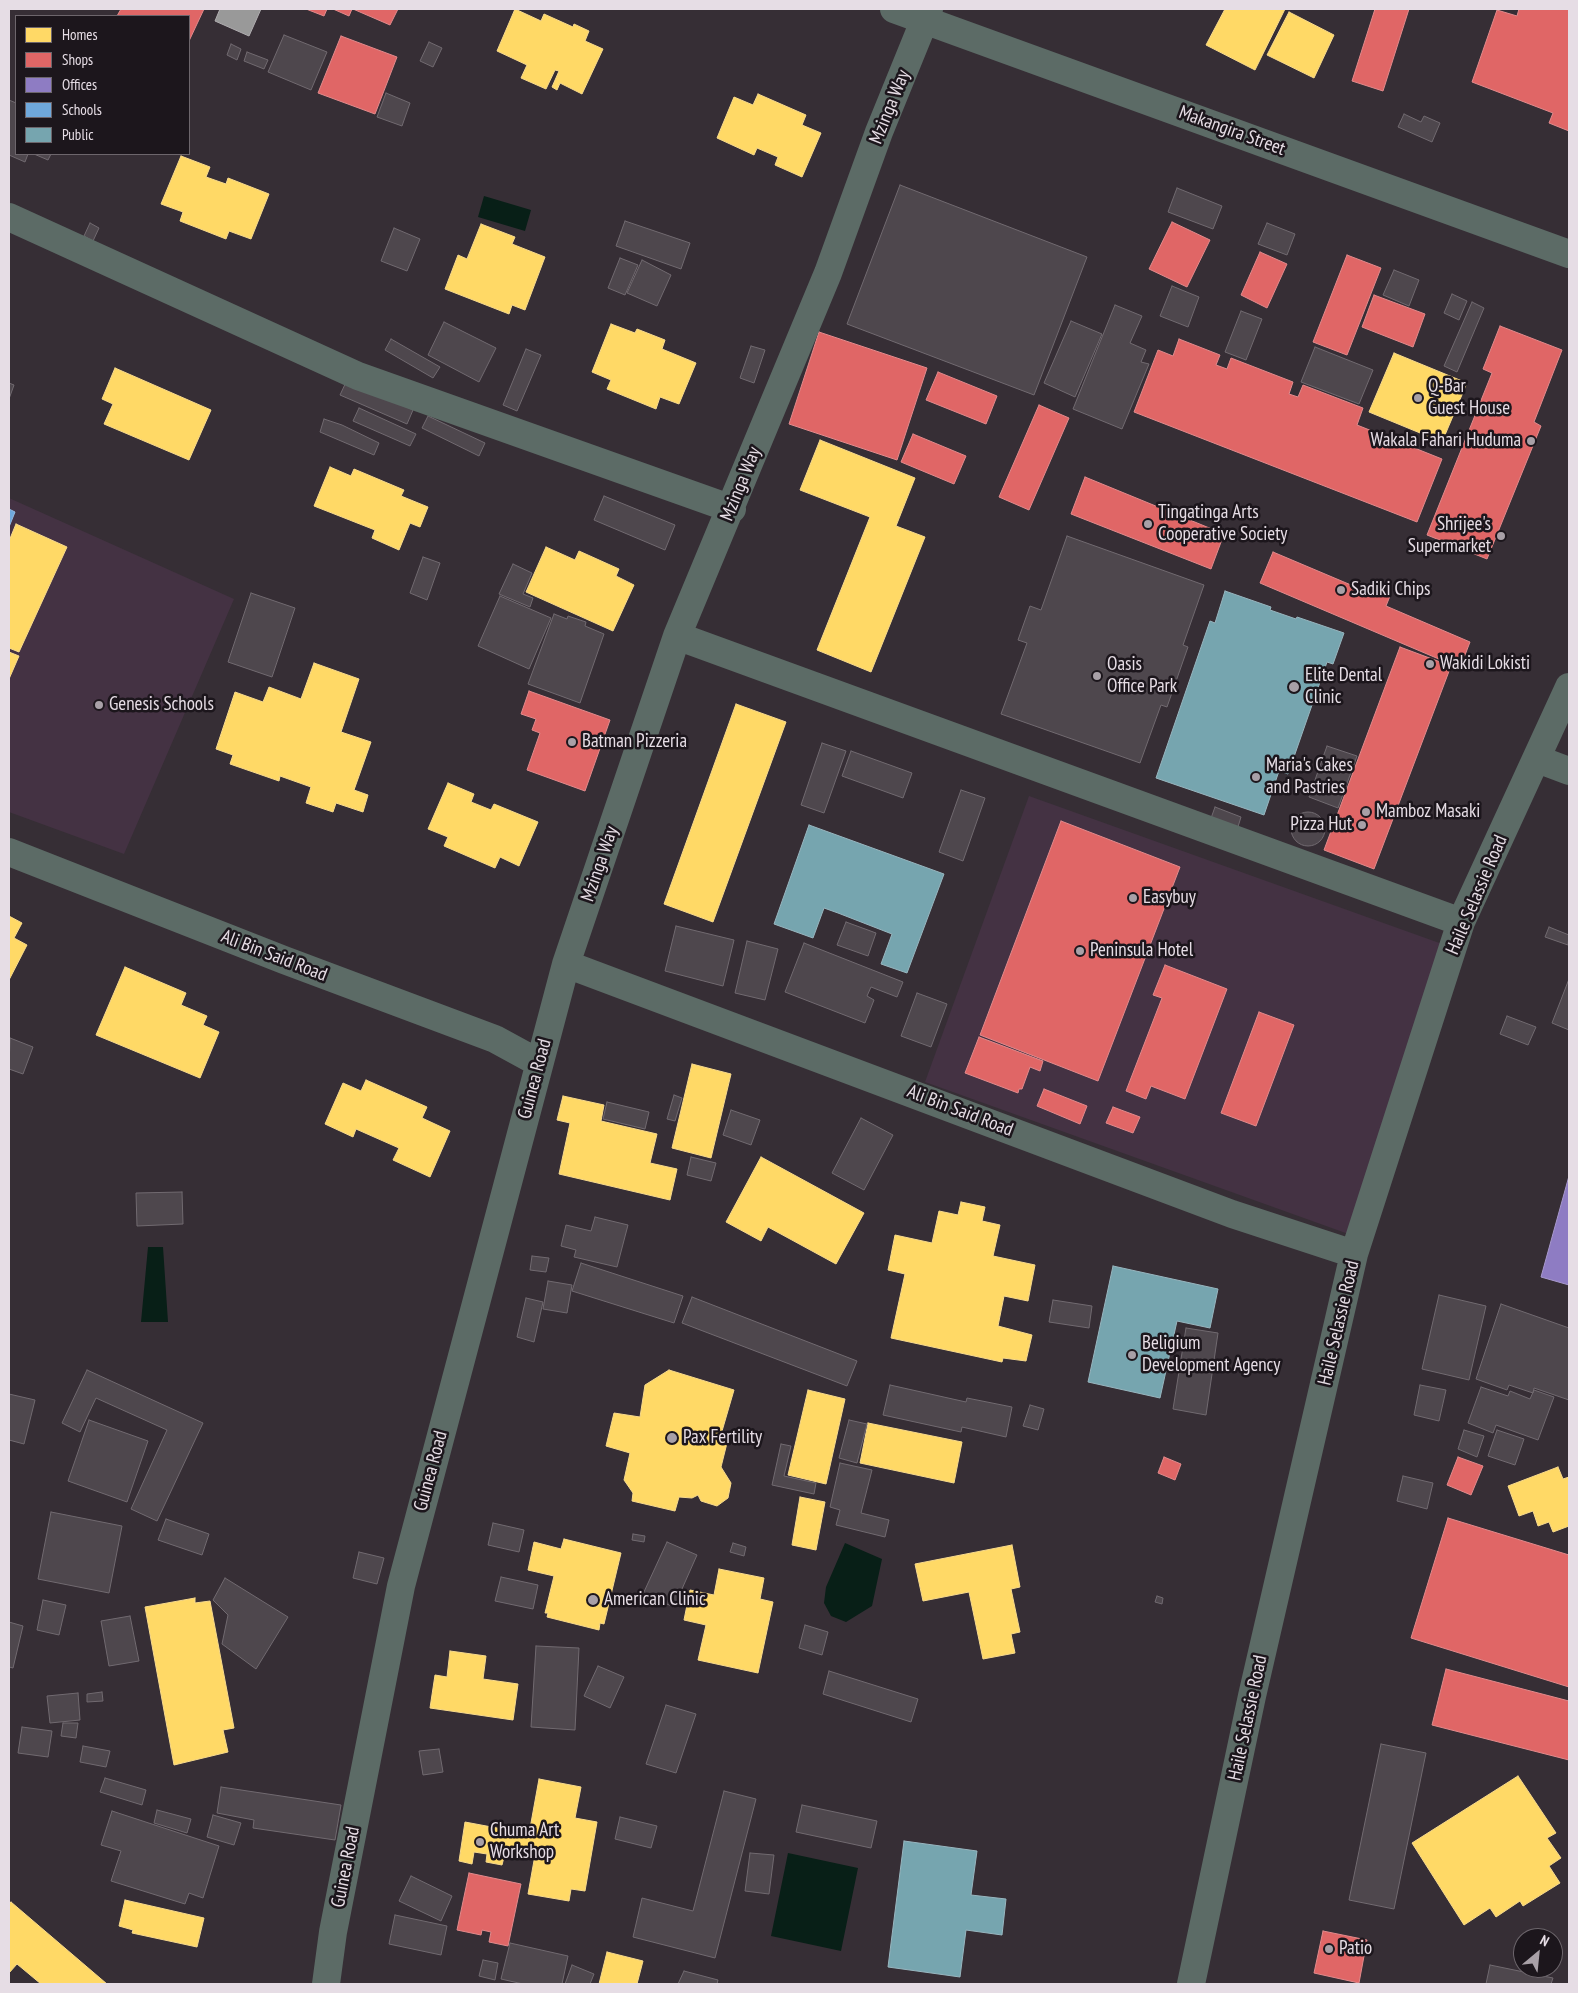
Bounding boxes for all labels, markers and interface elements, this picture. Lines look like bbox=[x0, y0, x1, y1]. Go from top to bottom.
legend bbox=[15, 15, 190, 155]
text: Homes bbox=[62, 25, 98, 44]
text: Shops bbox=[62, 50, 93, 69]
street label: Mzinga Way bbox=[865, 67, 915, 147]
text: Offices bbox=[62, 75, 97, 94]
text: Schools bbox=[62, 100, 102, 119]
street label: Makangira Street bbox=[1176, 101, 1288, 161]
text: Public bbox=[62, 125, 93, 144]
place label: Q-Bar Guest House bbox=[1428, 376, 1510, 420]
marker: Q-Bar Guest House bbox=[1412, 392, 1424, 404]
place label: Wakala Fahari Huduma bbox=[1371, 430, 1521, 452]
marker: Wakala Fahari Huduma bbox=[1525, 435, 1537, 447]
street label: Mzinga Way bbox=[716, 444, 766, 524]
place label: Tingatinga Arts Cooperative Society bbox=[1158, 502, 1287, 546]
place label: Shrijee's Supermarket bbox=[1408, 514, 1491, 558]
marker: Tingatinga Arts Cooperative Society bbox=[1142, 518, 1154, 530]
marker: Shrijee's Supermarket bbox=[1495, 530, 1507, 542]
place label: Sadiki Chips bbox=[1351, 579, 1430, 601]
marker: Sadiki Chips bbox=[1335, 584, 1347, 596]
place label: Wakidi Lokisti bbox=[1440, 653, 1530, 675]
place label: Oasis Office Park bbox=[1107, 654, 1177, 698]
marker: Wakidi Lokisti bbox=[1424, 658, 1436, 670]
place label: Elite Dental Clinic bbox=[1305, 665, 1382, 709]
marker: Oasis Office Park bbox=[1091, 670, 1103, 682]
marker: Elite Dental Clinic bbox=[1287, 680, 1301, 694]
place label: Genesis Schools bbox=[109, 694, 214, 716]
marker: Genesis Schools bbox=[93, 699, 105, 711]
place label: Batman Pizzeria bbox=[582, 731, 687, 753]
marker: Batman Pizzeria bbox=[566, 736, 578, 748]
place label: Maria's Cakes and Pastries bbox=[1266, 755, 1353, 799]
marker: Maria's Cakes and Pastries bbox=[1250, 771, 1262, 783]
place label: Mamboz Masaki bbox=[1376, 801, 1480, 823]
marker: Mamboz Masaki bbox=[1360, 806, 1372, 818]
place label: Pizza Hut bbox=[1290, 814, 1352, 836]
marker: Pizza Hut bbox=[1356, 819, 1368, 831]
street label: Mzinga Way bbox=[577, 823, 623, 905]
street label: Haile Selassie Road bbox=[1442, 832, 1512, 958]
place label: Easybuy bbox=[1143, 887, 1196, 909]
marker: Easybuy bbox=[1127, 892, 1139, 904]
street label: Ali Bin Said Road bbox=[218, 925, 330, 987]
place label: Peninsula Hotel bbox=[1090, 940, 1193, 962]
marker: Peninsula Hotel bbox=[1074, 945, 1086, 957]
street label: Guinea Road bbox=[513, 1036, 557, 1122]
street label: Ali Bin Said Road bbox=[904, 1080, 1016, 1142]
street label: Haile Selassie Road bbox=[1314, 1258, 1364, 1388]
place label: Beligium Development Agency bbox=[1142, 1333, 1280, 1377]
marker: Beligium Development Agency bbox=[1126, 1349, 1138, 1361]
place label: Pax Fertility bbox=[683, 1427, 762, 1449]
street label: Guinea Road bbox=[409, 1428, 453, 1514]
marker: Pax Fertility bbox=[665, 1431, 679, 1445]
place label: American Clinic bbox=[604, 1589, 706, 1611]
marker: American Clinic bbox=[586, 1593, 600, 1607]
street label: Haile Selassie Road bbox=[1224, 1653, 1272, 1783]
place label: Chuma Art Workshop bbox=[490, 1820, 559, 1864]
street label: Guinea Road bbox=[327, 1825, 365, 1909]
marker: Chuma Art Workshop bbox=[474, 1836, 486, 1848]
north arrow bbox=[1513, 1928, 1563, 1978]
text: N bbox=[1537, 1931, 1552, 1950]
place label: Patio bbox=[1339, 1938, 1372, 1960]
marker: Patio bbox=[1323, 1943, 1335, 1955]

